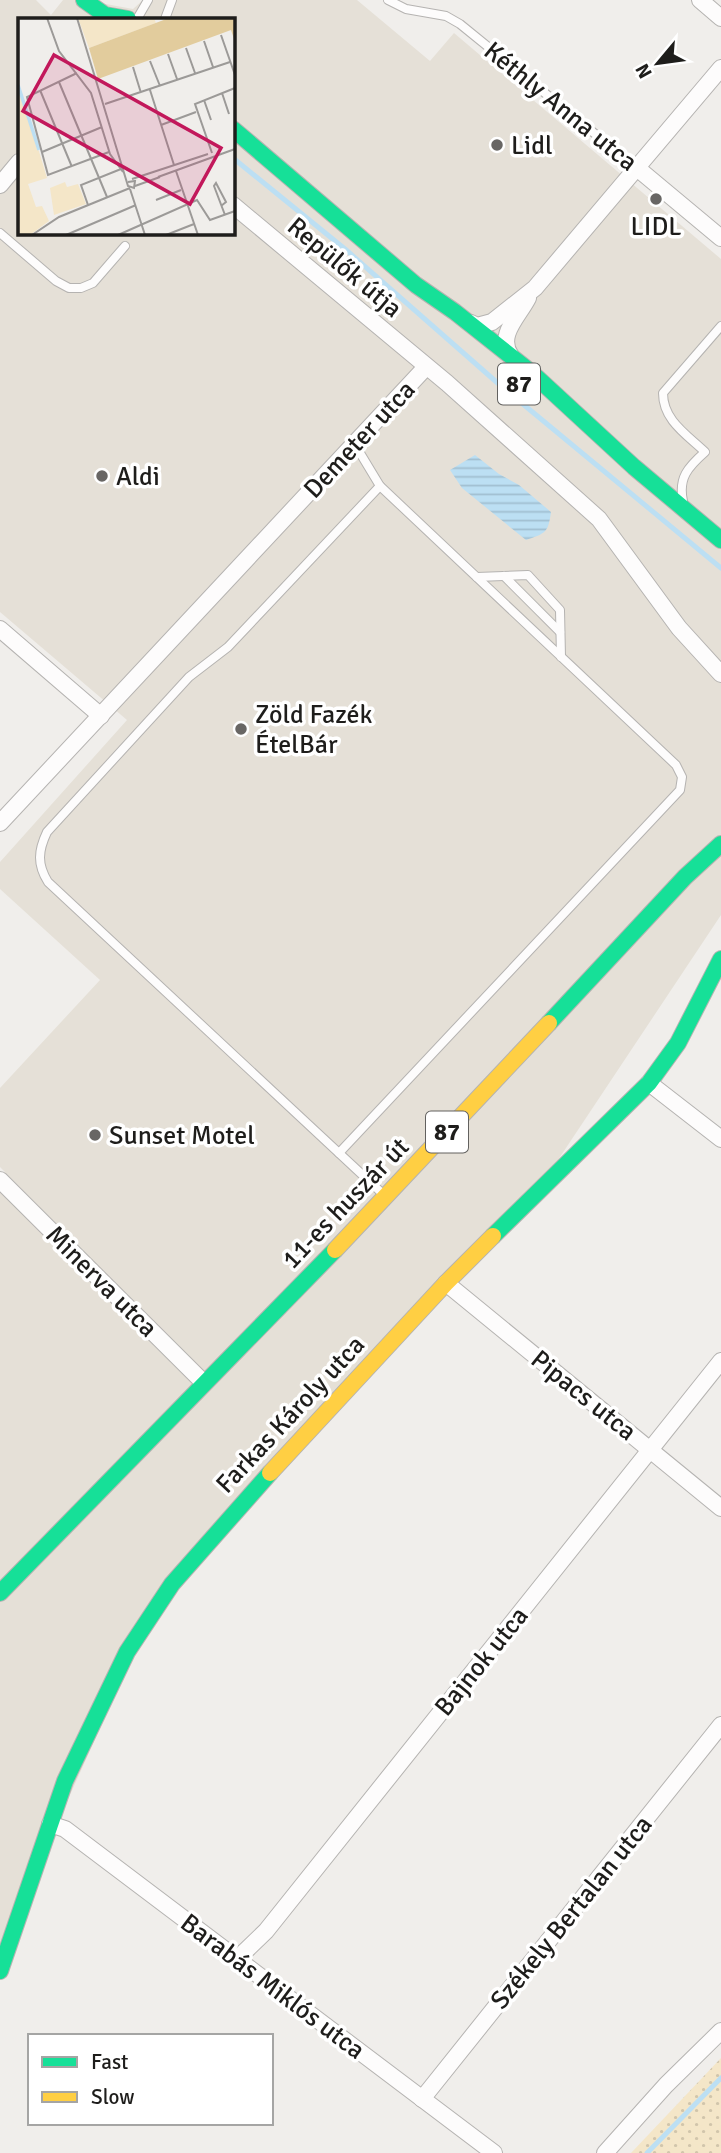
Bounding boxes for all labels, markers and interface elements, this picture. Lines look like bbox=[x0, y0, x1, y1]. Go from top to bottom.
inset map bbox=[18, 18, 234, 234]
north arrow bbox=[623, 28, 693, 98]
street label: Kéthly Anna utca bbox=[477, 35, 644, 178]
text: N bbox=[630, 59, 658, 82]
place label: Lidl bbox=[511, 130, 553, 162]
marker: Lidl bbox=[489, 137, 505, 153]
marker: LIDL bbox=[648, 191, 664, 207]
street label: Repülők útja bbox=[280, 211, 408, 325]
place label: LIDL bbox=[630, 211, 682, 243]
road number: 87 bbox=[498, 363, 540, 404]
street label: Demeter utca bbox=[297, 374, 422, 505]
place label: Aldi bbox=[116, 461, 160, 493]
marker: Aldi bbox=[94, 468, 110, 484]
place label: Zöld Fazék ÉtelBár bbox=[255, 699, 373, 761]
marker: Zöld Fazék ÉtelBár bbox=[233, 721, 249, 737]
road number: 87 bbox=[426, 1112, 468, 1152]
place label: Sunset Motel bbox=[109, 1120, 255, 1152]
marker: Sunset Motel bbox=[87, 1127, 103, 1143]
street label: 11-es huszár út bbox=[275, 1132, 416, 1276]
street label: Minerva utca bbox=[39, 1219, 164, 1344]
street label: Farkas Károly utca bbox=[210, 1329, 372, 1500]
street label: Pipacs utca bbox=[524, 1344, 643, 1448]
street label: Bajnok utca bbox=[428, 1601, 535, 1723]
street label: Székely Bertalan utca bbox=[484, 1809, 660, 2016]
street label: Barabás Miklós utca bbox=[174, 1907, 371, 2067]
legend bbox=[28, 2034, 273, 2125]
text: Fast bbox=[91, 2049, 128, 2075]
text: Slow bbox=[91, 2084, 135, 2110]

